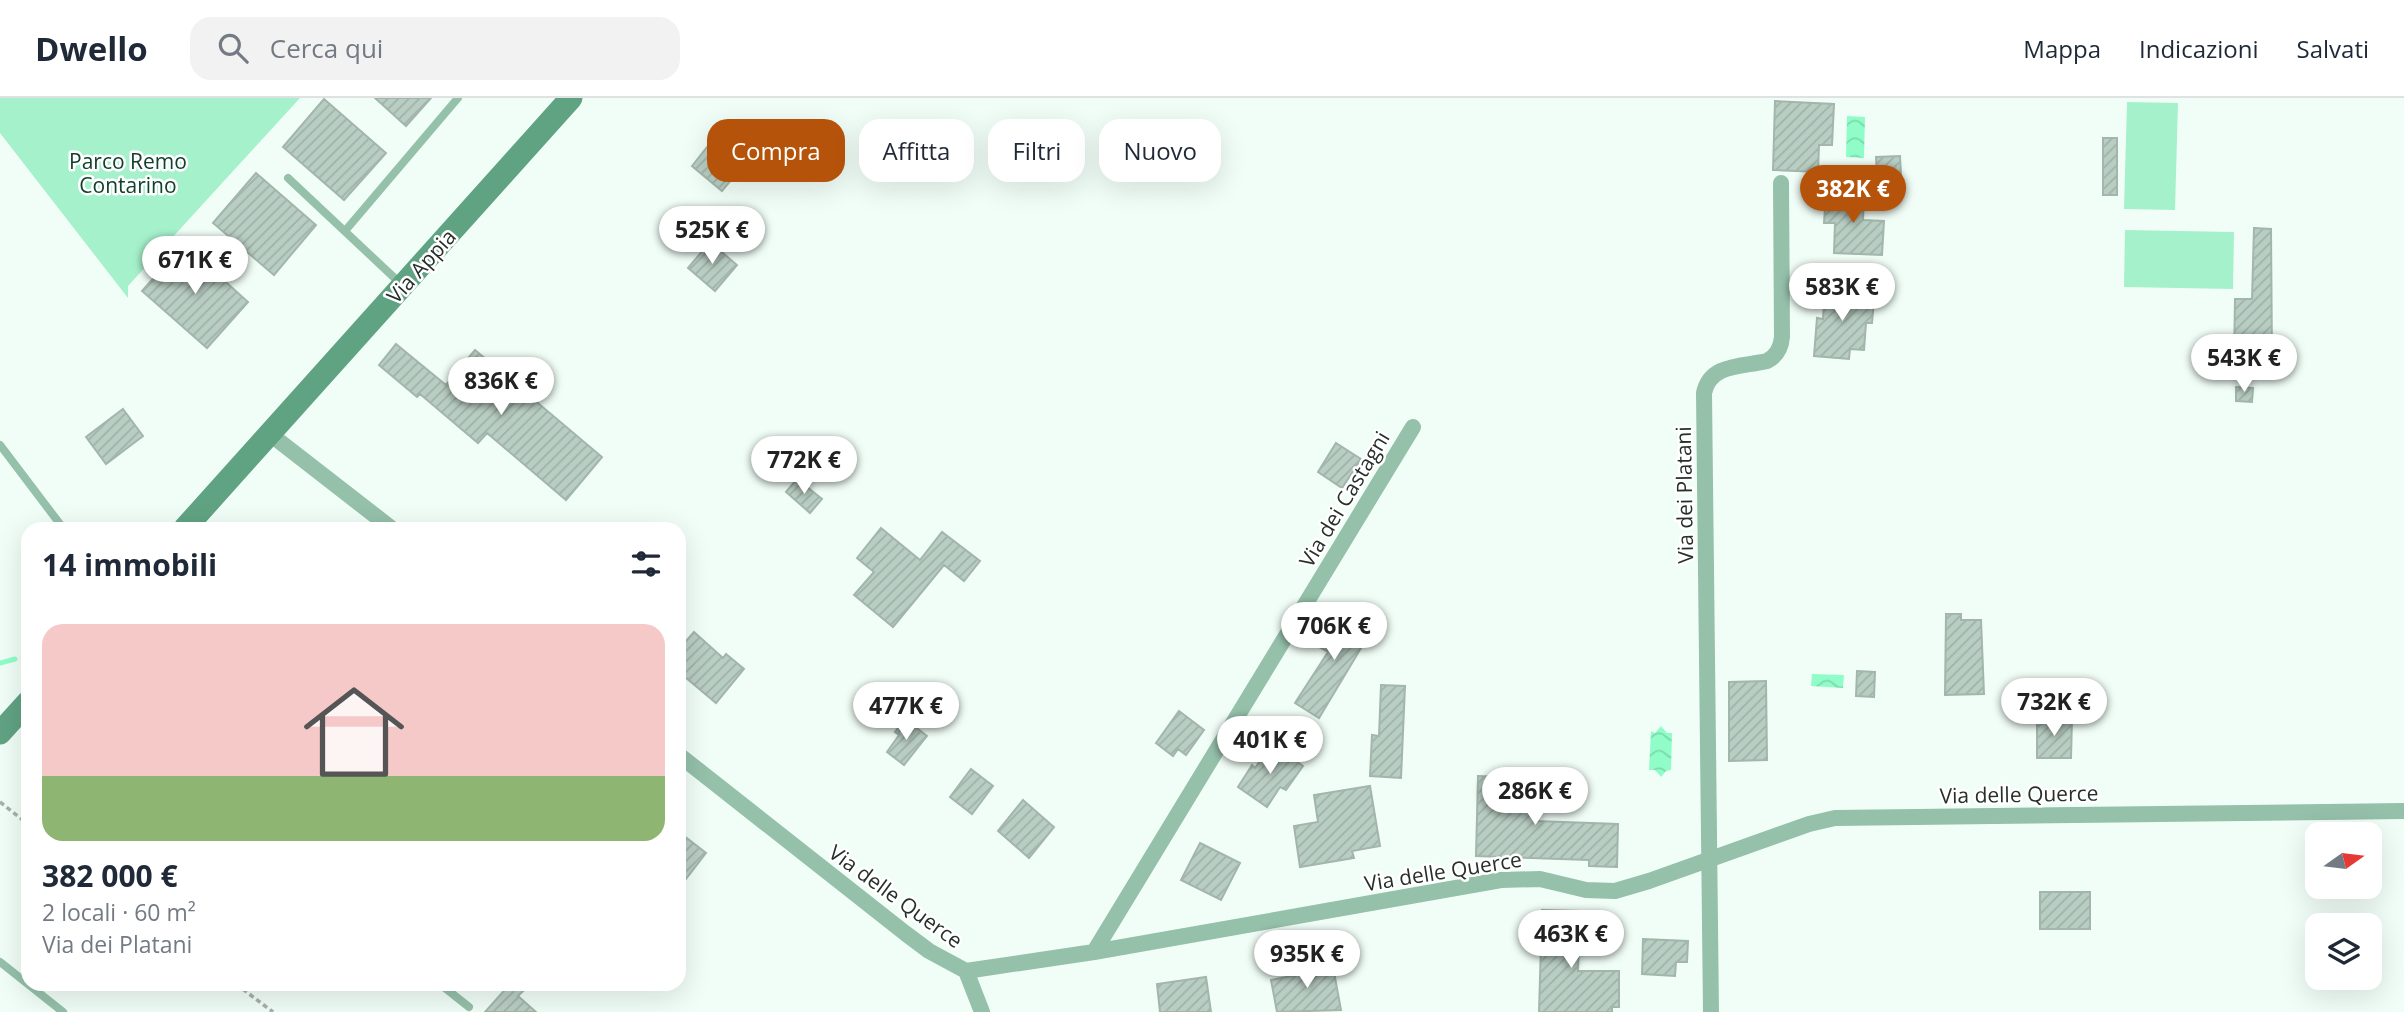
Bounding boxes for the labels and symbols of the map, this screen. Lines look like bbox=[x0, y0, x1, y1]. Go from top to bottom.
park label: Parco Remo Contarino bbox=[69, 147, 187, 199]
pin: 382K € bbox=[1796, 166, 1910, 225]
pin: 525K € bbox=[655, 206, 769, 266]
street label: Via Appia bbox=[380, 223, 462, 309]
pin: 671K € bbox=[138, 236, 252, 296]
pin: 583K € bbox=[1785, 264, 1899, 323]
pin: 543K € bbox=[2187, 334, 2301, 394]
pin: 836K € bbox=[444, 358, 558, 417]
street label: Via dei Castagni bbox=[1292, 426, 1396, 572]
street label: Via dei Platani bbox=[1669, 426, 1699, 564]
pin: 772K € bbox=[747, 436, 861, 496]
pin: 706K € bbox=[1277, 602, 1391, 662]
pin: 732K € bbox=[1997, 678, 2111, 738]
pin: 477K € bbox=[849, 682, 963, 742]
pin: 401K € bbox=[1213, 716, 1327, 776]
pin: 286K € bbox=[1478, 768, 1592, 827]
street label: Via delle Querce bbox=[1939, 779, 2099, 809]
north arrow bbox=[2305, 822, 2382, 900]
street label: Via delle Querce bbox=[824, 838, 968, 954]
street label: Via delle Querce bbox=[1362, 845, 1524, 897]
pin: 463K € bbox=[1514, 910, 1628, 970]
pin: 935K € bbox=[1250, 930, 1364, 990]

